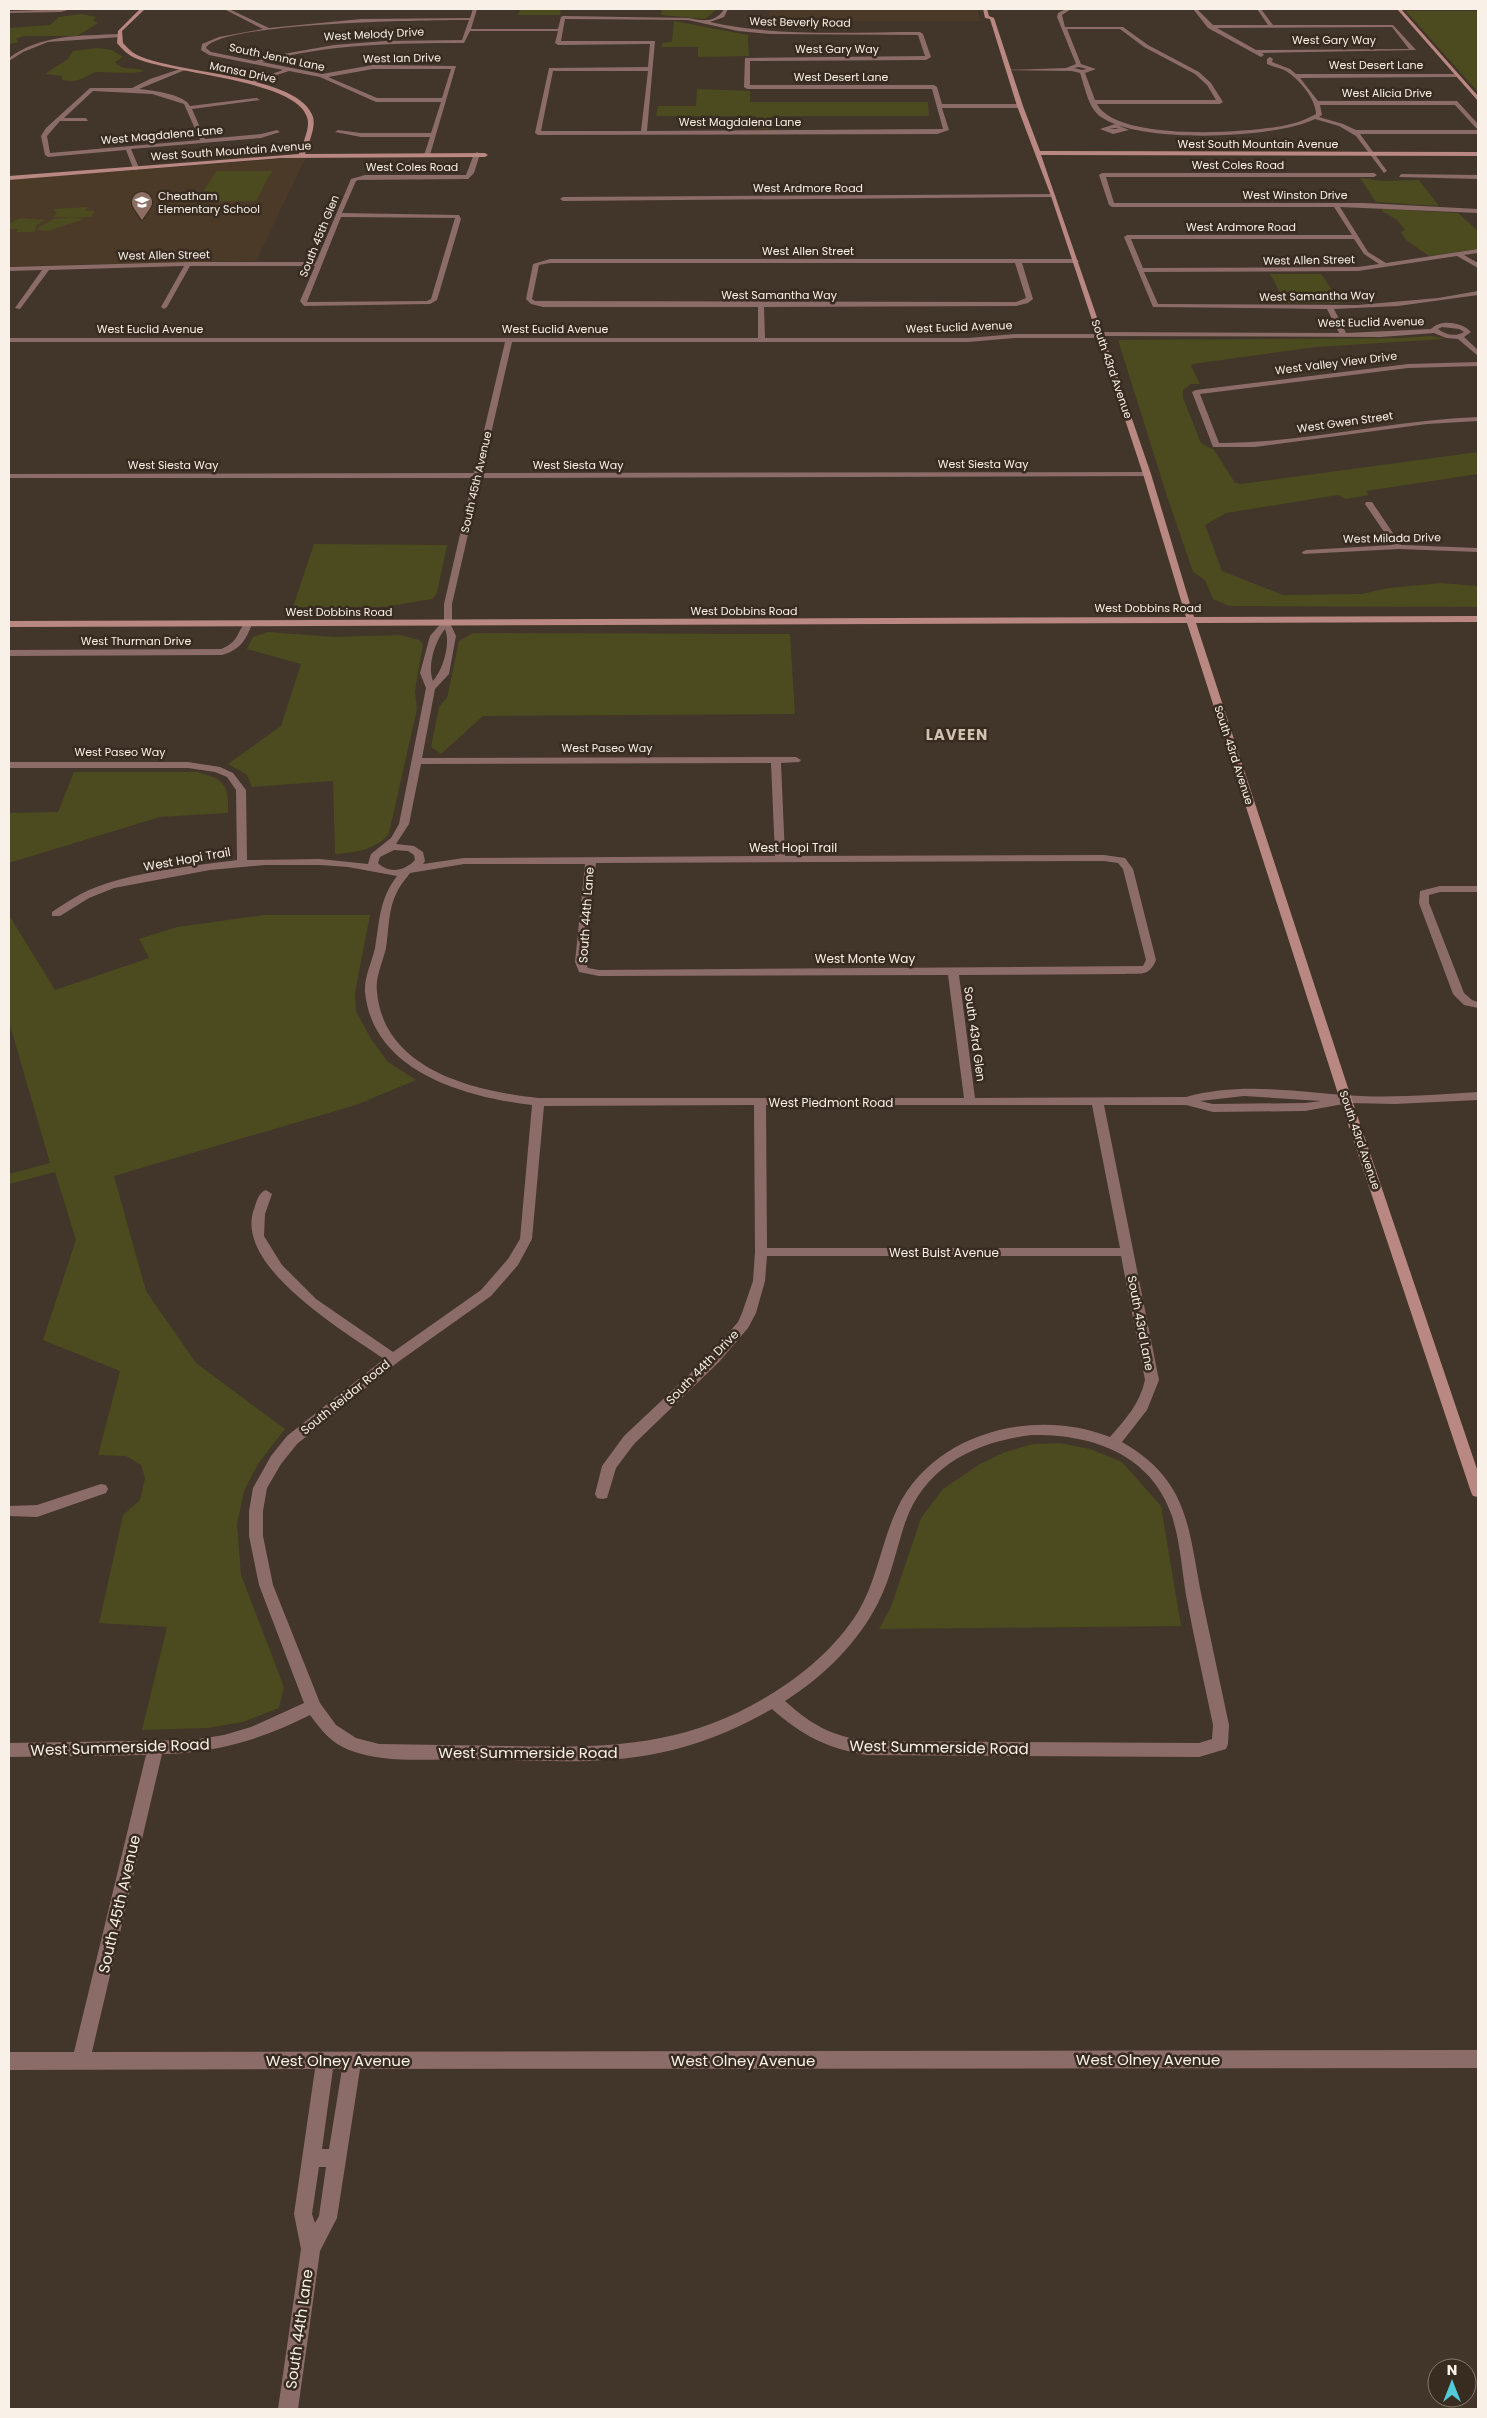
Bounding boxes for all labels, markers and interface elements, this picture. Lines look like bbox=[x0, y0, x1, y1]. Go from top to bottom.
street label: West Beverly Road bbox=[749, 13, 851, 31]
street label: West Melody Drive bbox=[323, 23, 425, 45]
street label: West Gary Way bbox=[1292, 32, 1377, 48]
street label: South Jenna Lane bbox=[228, 39, 327, 75]
street label: West Gary Way bbox=[795, 41, 880, 57]
street label: West Ian Drive bbox=[363, 49, 441, 67]
street label: Mansa Drive bbox=[208, 57, 278, 87]
street label: West Desert Lane bbox=[1329, 57, 1423, 73]
street label: West Desert Lane bbox=[794, 69, 888, 85]
street label: West Alicia Drive bbox=[1342, 85, 1432, 101]
street label: West Magdalena Lane bbox=[679, 114, 801, 130]
street label: West Magdalena Lane bbox=[100, 122, 224, 148]
street label: West South Mountain Avenue bbox=[1178, 136, 1339, 152]
street label: West South Mountain Avenue bbox=[150, 137, 312, 165]
street label: West Coles Road bbox=[1192, 157, 1284, 173]
street label: West Coles Road bbox=[366, 159, 458, 175]
street label: West Ardmore Road bbox=[753, 180, 863, 196]
street label: West Winston Drive bbox=[1242, 187, 1348, 203]
place label: Cheatham Elementary School bbox=[158, 188, 260, 217]
school or university icon: Cheatham Elementary School bbox=[130, 190, 154, 221]
street label: South 45th Glen bbox=[295, 192, 343, 280]
street label: West Ardmore Road bbox=[1186, 219, 1296, 235]
street label: West Allen Street bbox=[762, 243, 854, 259]
street label: West Allen Street bbox=[118, 246, 210, 264]
street label: West Allen Street bbox=[1263, 251, 1355, 269]
street label: West Samantha Way bbox=[721, 287, 838, 303]
street label: West Samantha Way bbox=[1259, 287, 1376, 305]
street label: West Euclid Avenue bbox=[1318, 313, 1425, 331]
street label: West Euclid Avenue bbox=[905, 317, 1013, 337]
street label: South 43rd Avenue bbox=[1088, 317, 1137, 421]
street label: West Euclid Avenue bbox=[97, 321, 204, 337]
street label: West Euclid Avenue bbox=[502, 321, 609, 337]
street label: West Valley View Drive bbox=[1274, 348, 1398, 378]
street label: West Gwen Street bbox=[1296, 407, 1394, 437]
street label: South 45th Avenue bbox=[457, 430, 495, 534]
street label: West Siesta Way bbox=[938, 456, 1029, 472]
street label: West Siesta Way bbox=[128, 457, 219, 473]
street label: West Siesta Way bbox=[533, 457, 624, 473]
street label: West Milada Drive bbox=[1343, 529, 1441, 547]
street label: West Dobbins Road bbox=[1095, 600, 1201, 616]
street label: West Dobbins Road bbox=[691, 603, 797, 619]
street label: West Dobbins Road bbox=[286, 604, 392, 620]
street label: West Thurman Drive bbox=[81, 633, 192, 649]
street label: South 43rd Avenue bbox=[1210, 703, 1258, 807]
district label: LAVEEN bbox=[926, 724, 988, 745]
street label: West Paseo Way bbox=[562, 740, 653, 756]
street label: West Paseo Way bbox=[75, 744, 166, 760]
street label: West Hopi Trail bbox=[749, 839, 837, 856]
street label: West Hopi Trail bbox=[142, 843, 232, 875]
street label: South 44th Lane bbox=[574, 866, 598, 964]
street label: West Monte Way bbox=[815, 950, 915, 967]
street label: South 43rd Glen bbox=[960, 986, 990, 1082]
street label: South 43rd Avenue bbox=[1336, 1088, 1385, 1192]
street label: West Piedmont Road bbox=[769, 1094, 893, 1111]
street label: West Buist Avenue bbox=[889, 1244, 999, 1261]
street label: South 43rd Lane bbox=[1123, 1274, 1159, 1372]
street label: South 44th Drive bbox=[662, 1326, 742, 1408]
street label: South Reidar Road bbox=[297, 1356, 393, 1438]
street label: West Summerside Road bbox=[30, 1733, 210, 1761]
street label: West Summerside Road bbox=[849, 1735, 1029, 1759]
street label: West Summerside Road bbox=[438, 1742, 618, 1763]
street label: South 45th Avenue bbox=[93, 1833, 145, 1975]
street label: West Olney Avenue bbox=[1076, 2049, 1220, 2070]
street label: West Olney Avenue bbox=[266, 2050, 410, 2071]
street label: West Olney Avenue bbox=[671, 2050, 815, 2071]
street label: South 44th Lane bbox=[280, 2268, 318, 2390]
north arrow bbox=[1427, 2358, 1477, 2408]
text: N bbox=[1447, 2360, 1457, 2380]

